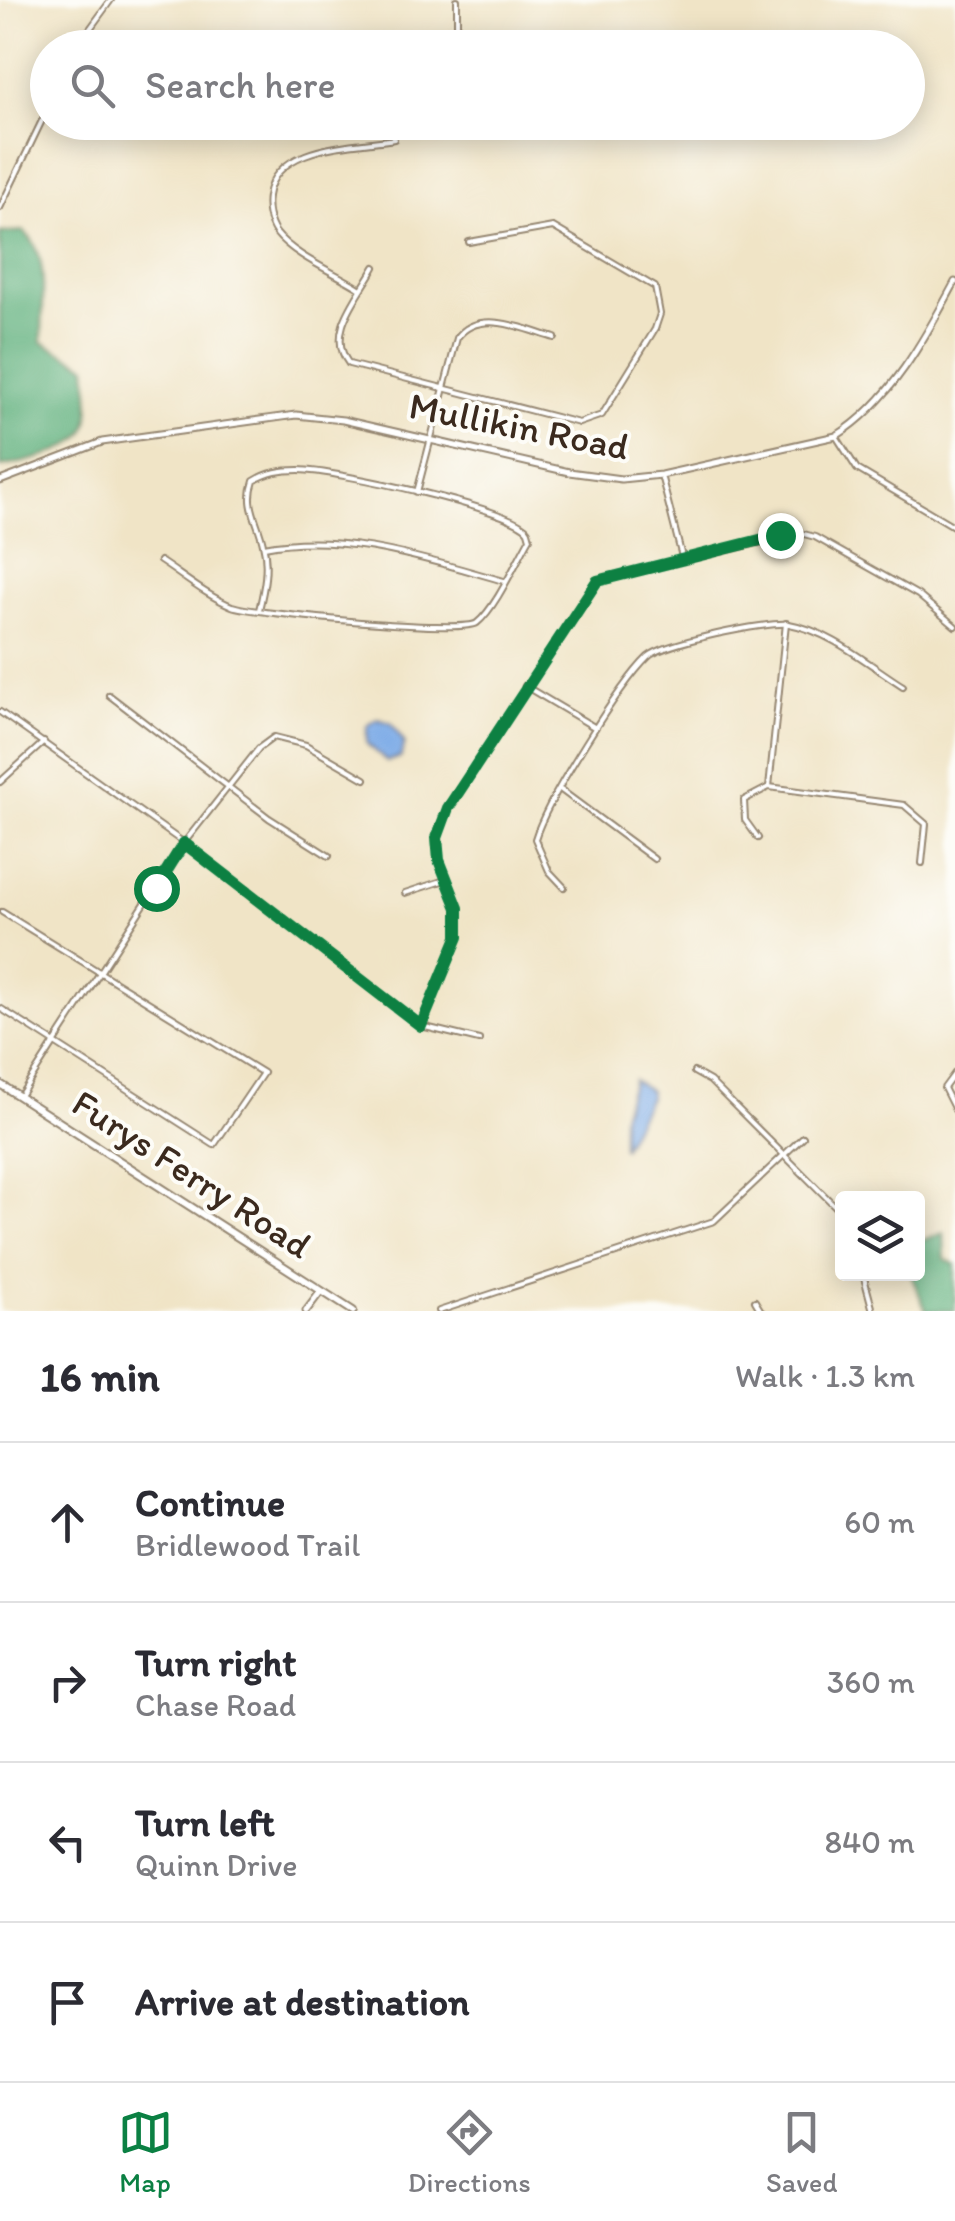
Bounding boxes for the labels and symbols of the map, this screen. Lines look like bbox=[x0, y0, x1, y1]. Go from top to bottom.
street label: Mullikin Road bbox=[405, 382, 633, 470]
route end bbox=[758, 513, 804, 559]
route start bbox=[134, 866, 180, 912]
street label: Furys Ferry Road bbox=[64, 1080, 320, 1268]

